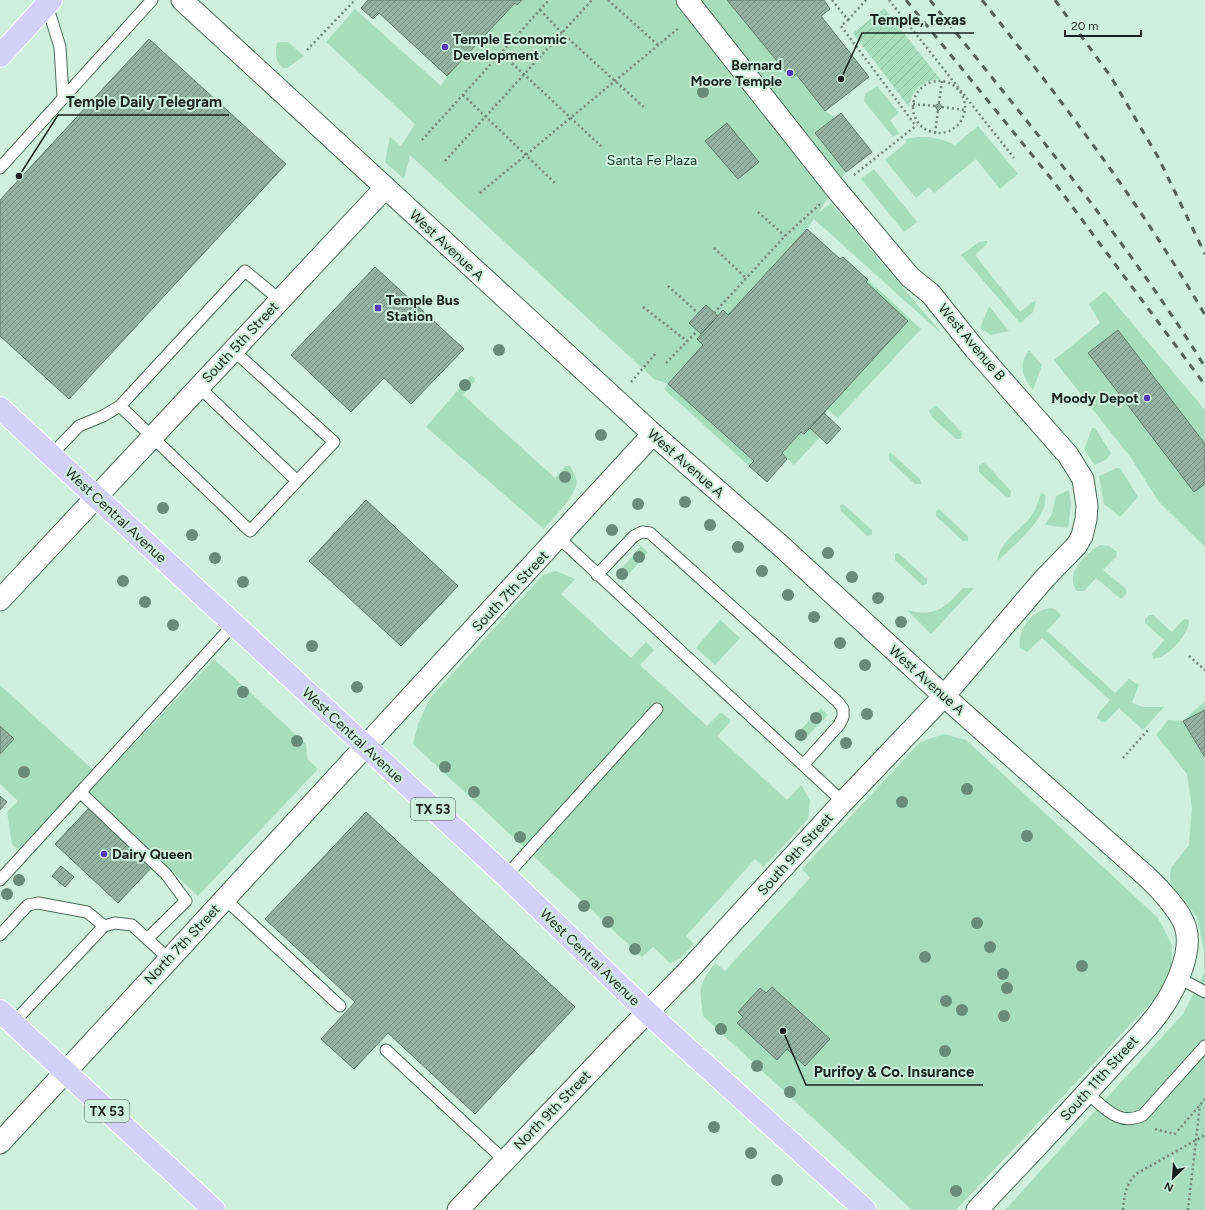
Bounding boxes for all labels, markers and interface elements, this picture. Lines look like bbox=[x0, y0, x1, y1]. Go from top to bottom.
callout: Temple, Texas bbox=[862, 6, 974, 33]
text: Temple, Texas bbox=[870, 11, 966, 29]
scale bar bbox=[1065, 12, 1141, 38]
text: 20 m bbox=[1071, 19, 1099, 33]
place label: Temple Economic Development bbox=[453, 31, 567, 64]
marker: Temple Economic Development bbox=[440, 42, 450, 52]
place label: Bernard Moore Temple bbox=[691, 57, 782, 90]
marker: Bernard Moore Temple bbox=[785, 68, 795, 78]
callout: Temple Daily Telegram bbox=[58, 88, 229, 115]
text: Temple Daily Telegram bbox=[66, 93, 222, 111]
park label: Santa Fe Plaza bbox=[607, 152, 697, 169]
street label: West Avenue A bbox=[406, 206, 488, 285]
place label: Temple Bus Station bbox=[386, 292, 460, 325]
street label: South 5th Street bbox=[198, 298, 282, 386]
street label: West Avenue B bbox=[935, 300, 1009, 384]
marker: Temple Bus Station bbox=[373, 303, 383, 313]
place label: Moody Depot bbox=[1051, 390, 1139, 407]
marker: Moody Depot bbox=[1142, 393, 1152, 403]
street label: West Avenue A bbox=[644, 425, 728, 502]
street label: West Central Avenue bbox=[61, 464, 170, 567]
street label: South 7th Street bbox=[469, 547, 552, 635]
street label: West Avenue A bbox=[885, 642, 968, 719]
street label: West Central Avenue bbox=[298, 684, 407, 787]
road number: TX 53 bbox=[411, 798, 455, 820]
street label: South 9th Street bbox=[754, 810, 837, 899]
place label: Dairy Queen bbox=[112, 846, 192, 863]
marker: Dairy Queen bbox=[99, 849, 109, 859]
street label: North 7th Street bbox=[141, 901, 224, 988]
street label: West Central Avenue bbox=[536, 905, 643, 1010]
street label: South 11th Street bbox=[1057, 1032, 1142, 1124]
callout: Purifoy & Co. Insurance bbox=[806, 1058, 983, 1085]
text: Purifoy & Co. Insurance bbox=[814, 1063, 975, 1081]
street label: North 9th Street bbox=[510, 1067, 595, 1154]
road number: TX 53 bbox=[85, 1100, 129, 1122]
north arrow bbox=[1153, 1158, 1193, 1198]
text: N bbox=[1162, 1179, 1176, 1194]

